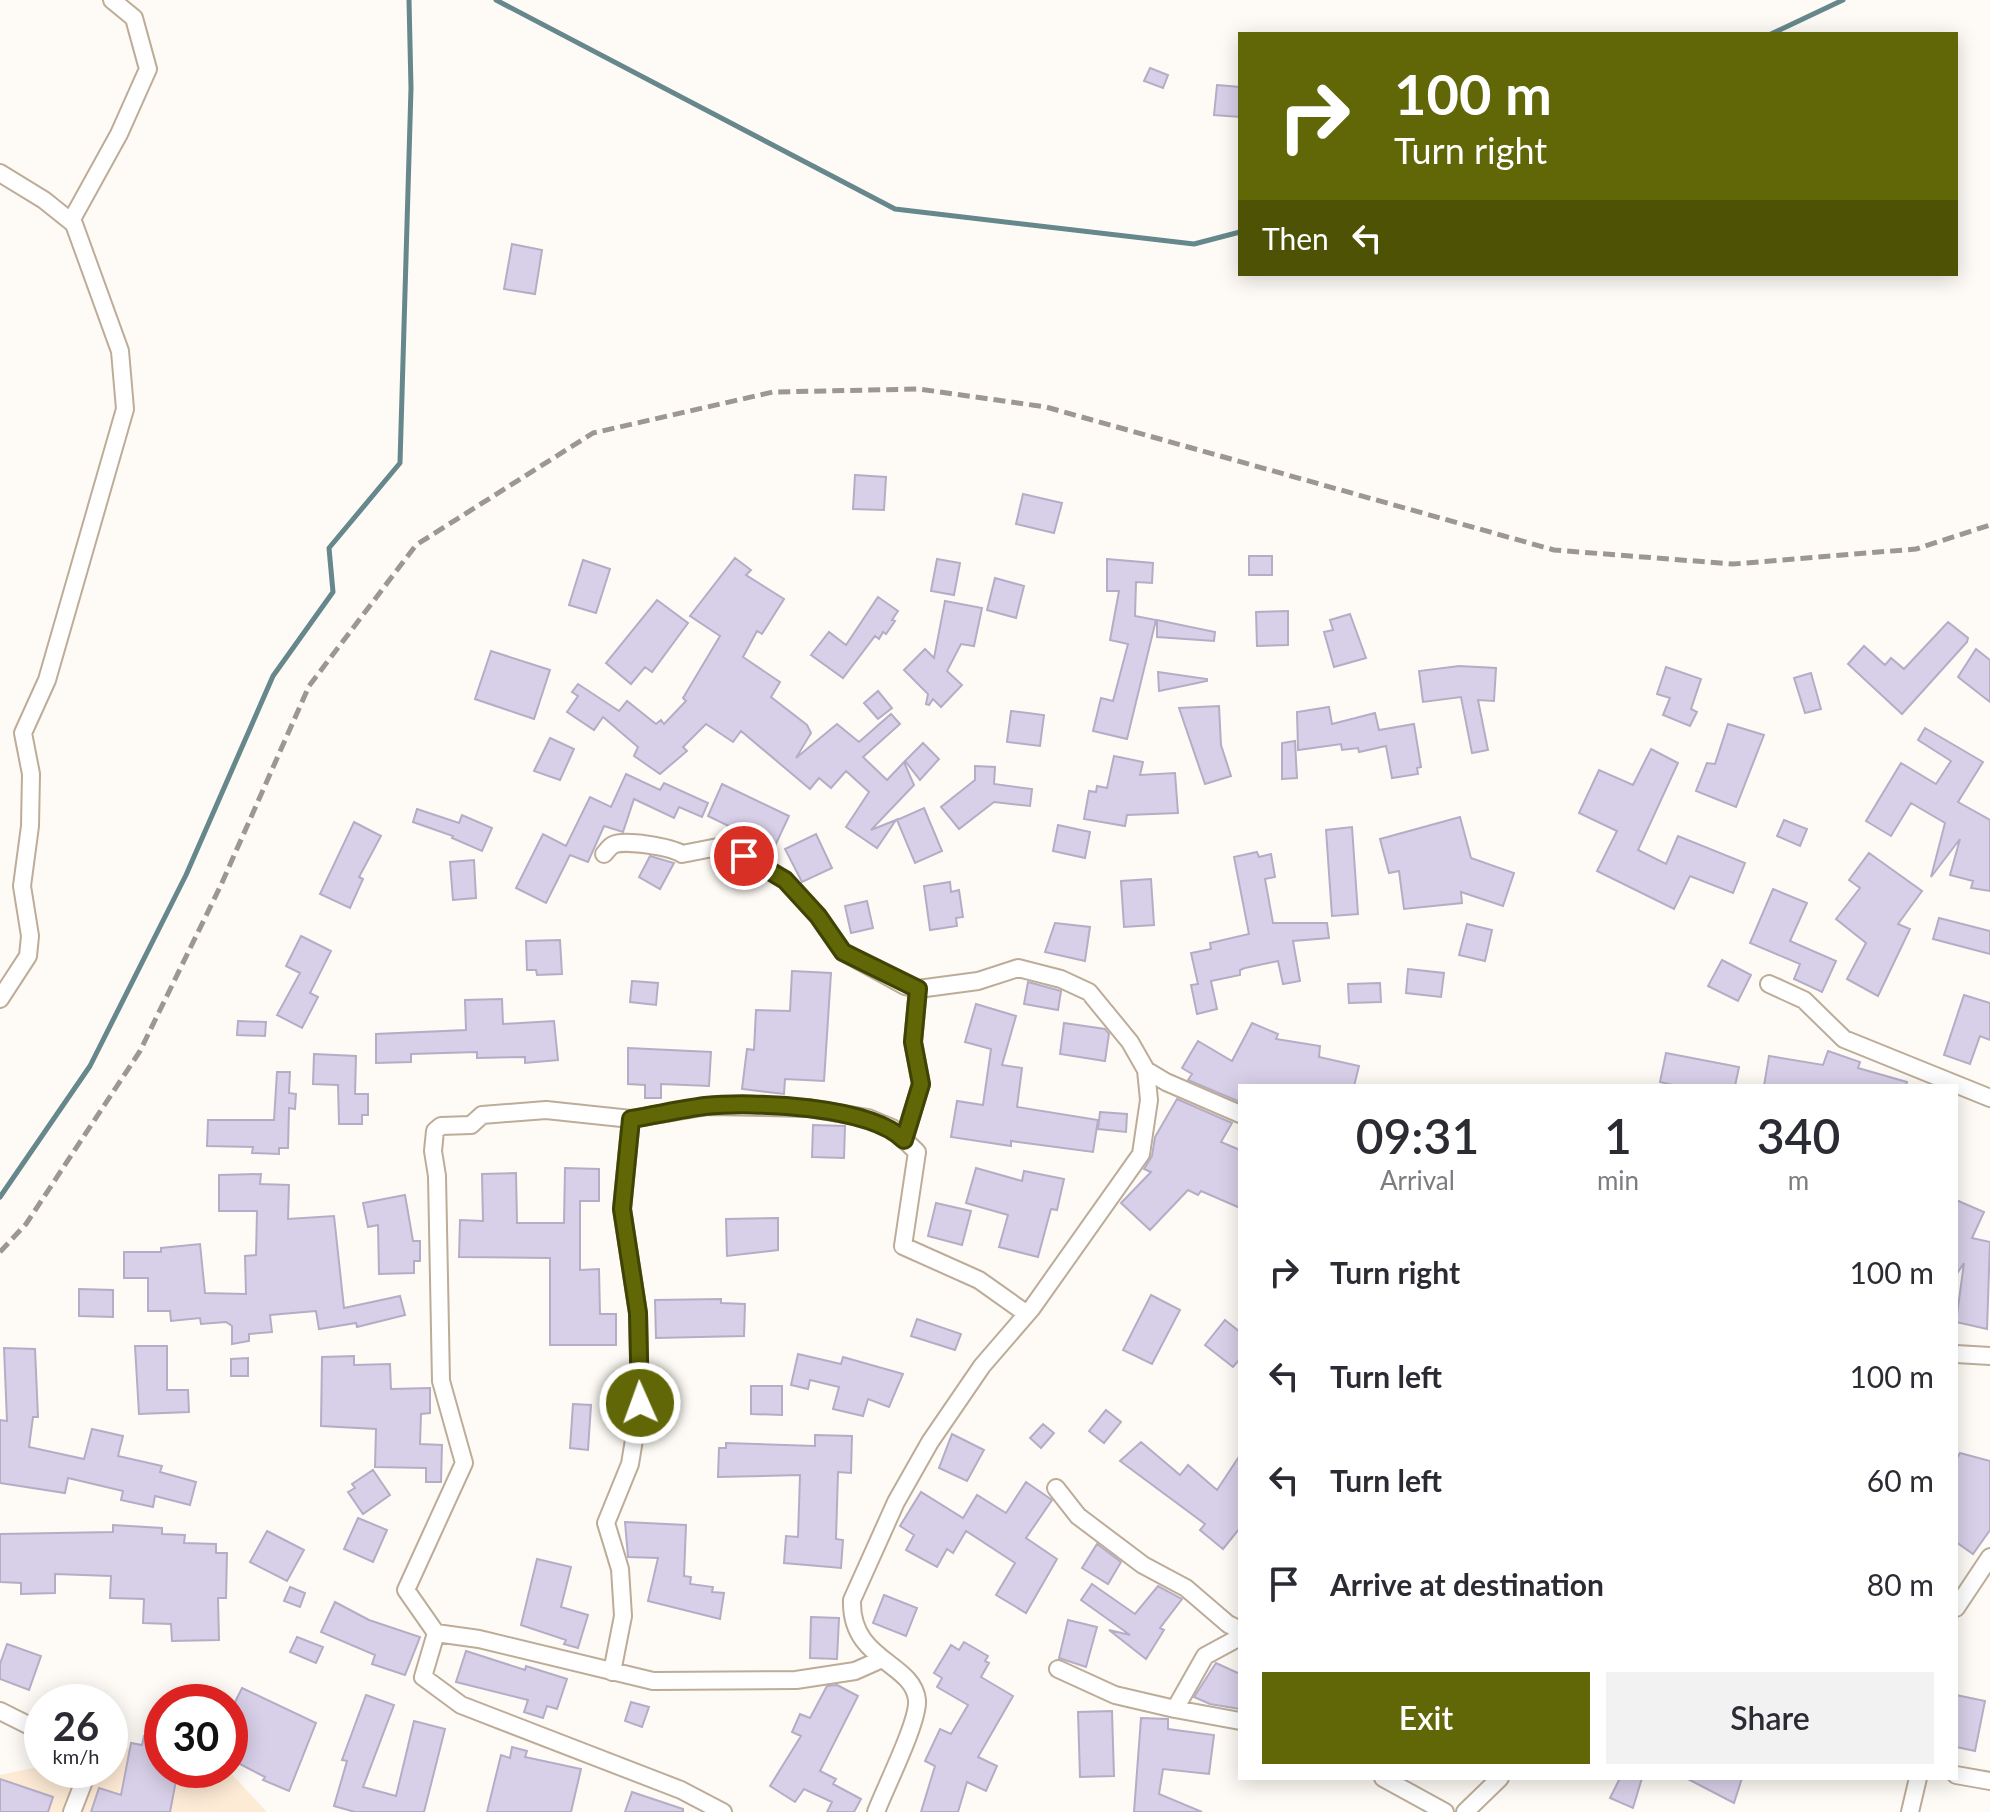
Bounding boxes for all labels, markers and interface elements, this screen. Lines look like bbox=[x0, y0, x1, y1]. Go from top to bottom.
text: 100 m bbox=[1394, 60, 1552, 127]
icon: right bbox=[1262, 64, 1366, 168]
text: Turn right bbox=[1394, 128, 1547, 172]
icon: left bbox=[1345, 216, 1389, 260]
text: Then bbox=[1262, 220, 1329, 256]
pin bbox=[710, 822, 778, 890]
icon: arrive bbox=[722, 834, 766, 878]
text: 09:31 bbox=[1356, 1107, 1479, 1164]
text: 1 bbox=[1604, 1107, 1632, 1164]
text: 340 bbox=[1757, 1107, 1840, 1164]
text: Arrival bbox=[1380, 1164, 1455, 1196]
text: min bbox=[1597, 1164, 1639, 1196]
text: m bbox=[1788, 1164, 1809, 1196]
icon: right bbox=[1262, 1250, 1306, 1294]
text: Turn right bbox=[1330, 1254, 1460, 1290]
text: 100 m bbox=[1849, 1254, 1934, 1290]
icon: left bbox=[1262, 1354, 1306, 1398]
text: Turn left bbox=[1330, 1358, 1442, 1394]
text: 100 m bbox=[1849, 1358, 1934, 1394]
position arrow bbox=[598, 1361, 682, 1445]
icon: left bbox=[1262, 1458, 1306, 1502]
text: Turn left bbox=[1330, 1462, 1442, 1498]
text: 60 m bbox=[1867, 1462, 1934, 1498]
icon: arrive bbox=[1262, 1562, 1306, 1606]
text: Arrive at destination bbox=[1330, 1566, 1604, 1602]
text: 80 m bbox=[1867, 1566, 1934, 1602]
button: Exit bbox=[1262, 1672, 1590, 1764]
button: Share bbox=[1606, 1672, 1934, 1764]
speed limit sign: 30 bbox=[144, 1684, 248, 1788]
text: 26 bbox=[53, 1702, 99, 1750]
text: km/h bbox=[53, 1744, 99, 1768]

